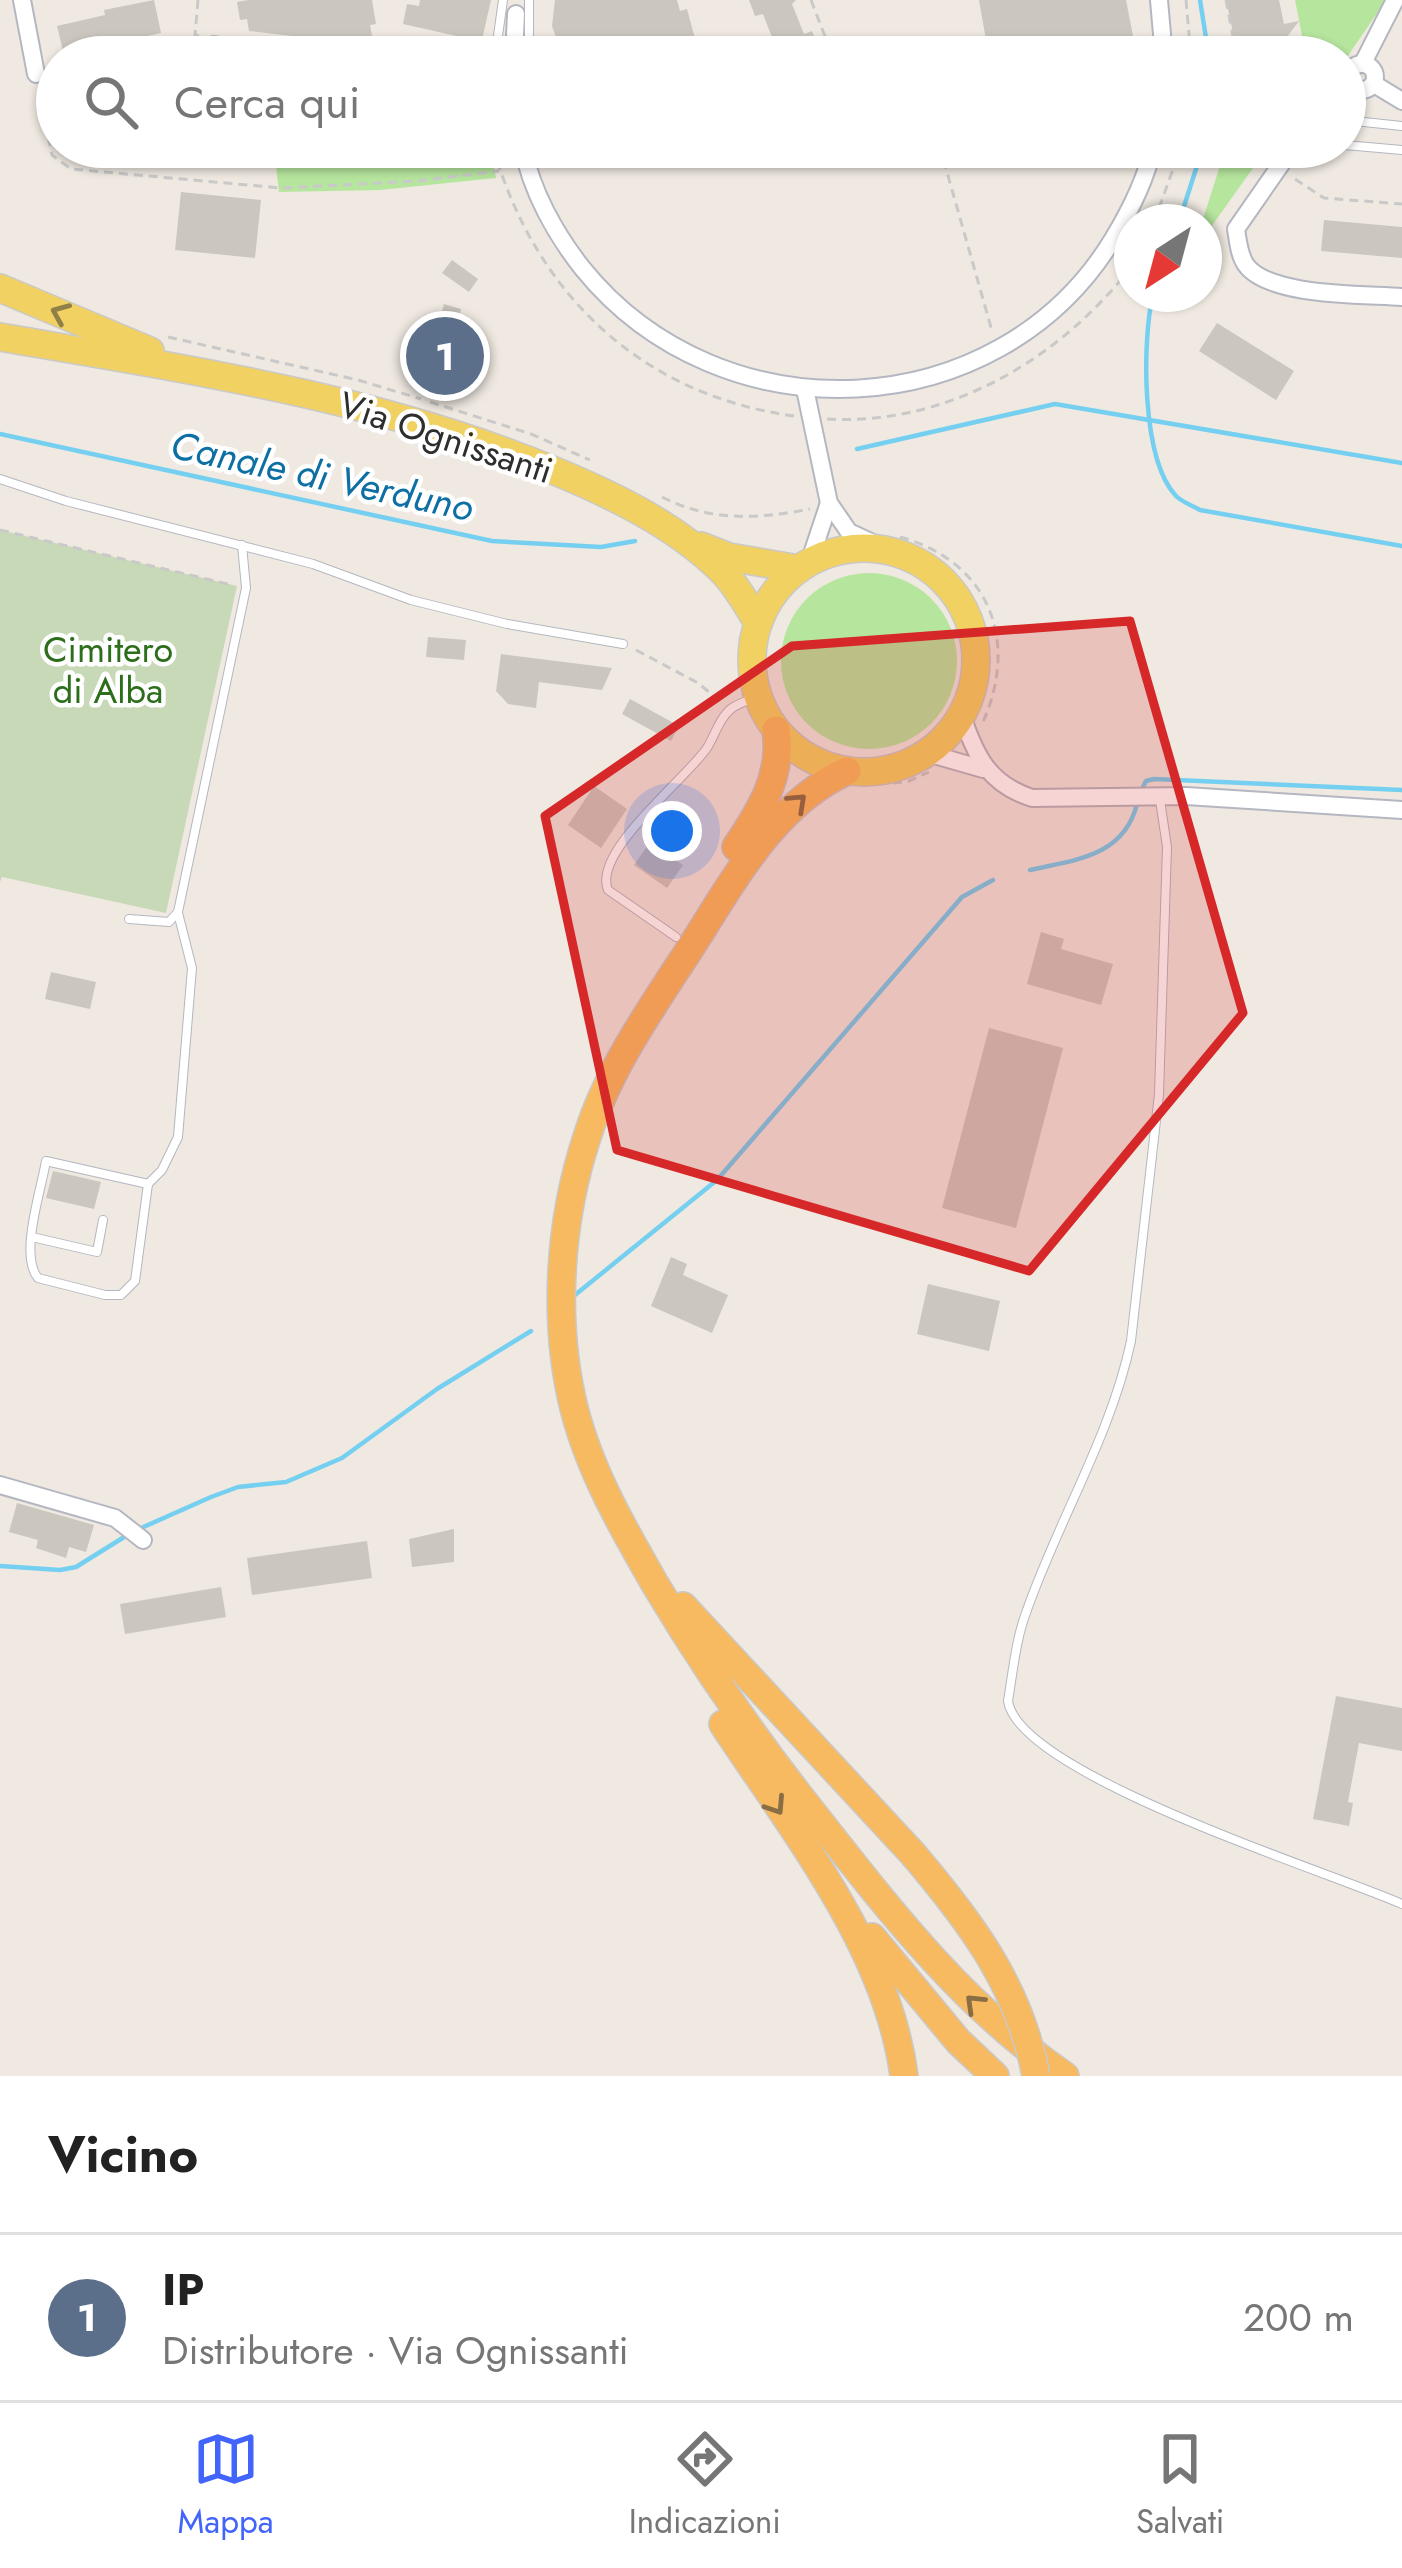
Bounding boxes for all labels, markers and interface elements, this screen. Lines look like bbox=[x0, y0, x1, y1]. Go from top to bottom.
search box bbox=[36, 36, 1366, 168]
icon: search bbox=[78, 69, 144, 135]
text: Cerca qui bbox=[174, 70, 360, 135]
north arrow bbox=[1114, 204, 1222, 312]
one-way arrow bbox=[51, 304, 72, 328]
pin: 1 bbox=[406, 311, 484, 401]
street label: Via Ognissanti bbox=[333, 378, 559, 496]
water label: Canale di Verduno bbox=[165, 416, 479, 536]
park label: Cimitero di Alba bbox=[43, 623, 173, 716]
one-way arrow bbox=[784, 795, 806, 817]
your location bbox=[642, 801, 702, 861]
one-way arrow bbox=[762, 1792, 784, 1814]
one-way arrow bbox=[966, 1995, 988, 2017]
text: Vicino bbox=[48, 2117, 198, 2191]
text: IP bbox=[162, 2257, 204, 2322]
text: 1 bbox=[77, 2289, 97, 2346]
text: 200 m bbox=[1243, 2289, 1354, 2346]
text: Distributore · Via Ognissanti bbox=[162, 2322, 629, 2379]
tab: Mappa bbox=[178, 2426, 274, 2545]
tab: Indicazioni bbox=[629, 2426, 781, 2545]
tab: Salvati bbox=[1136, 2426, 1224, 2545]

